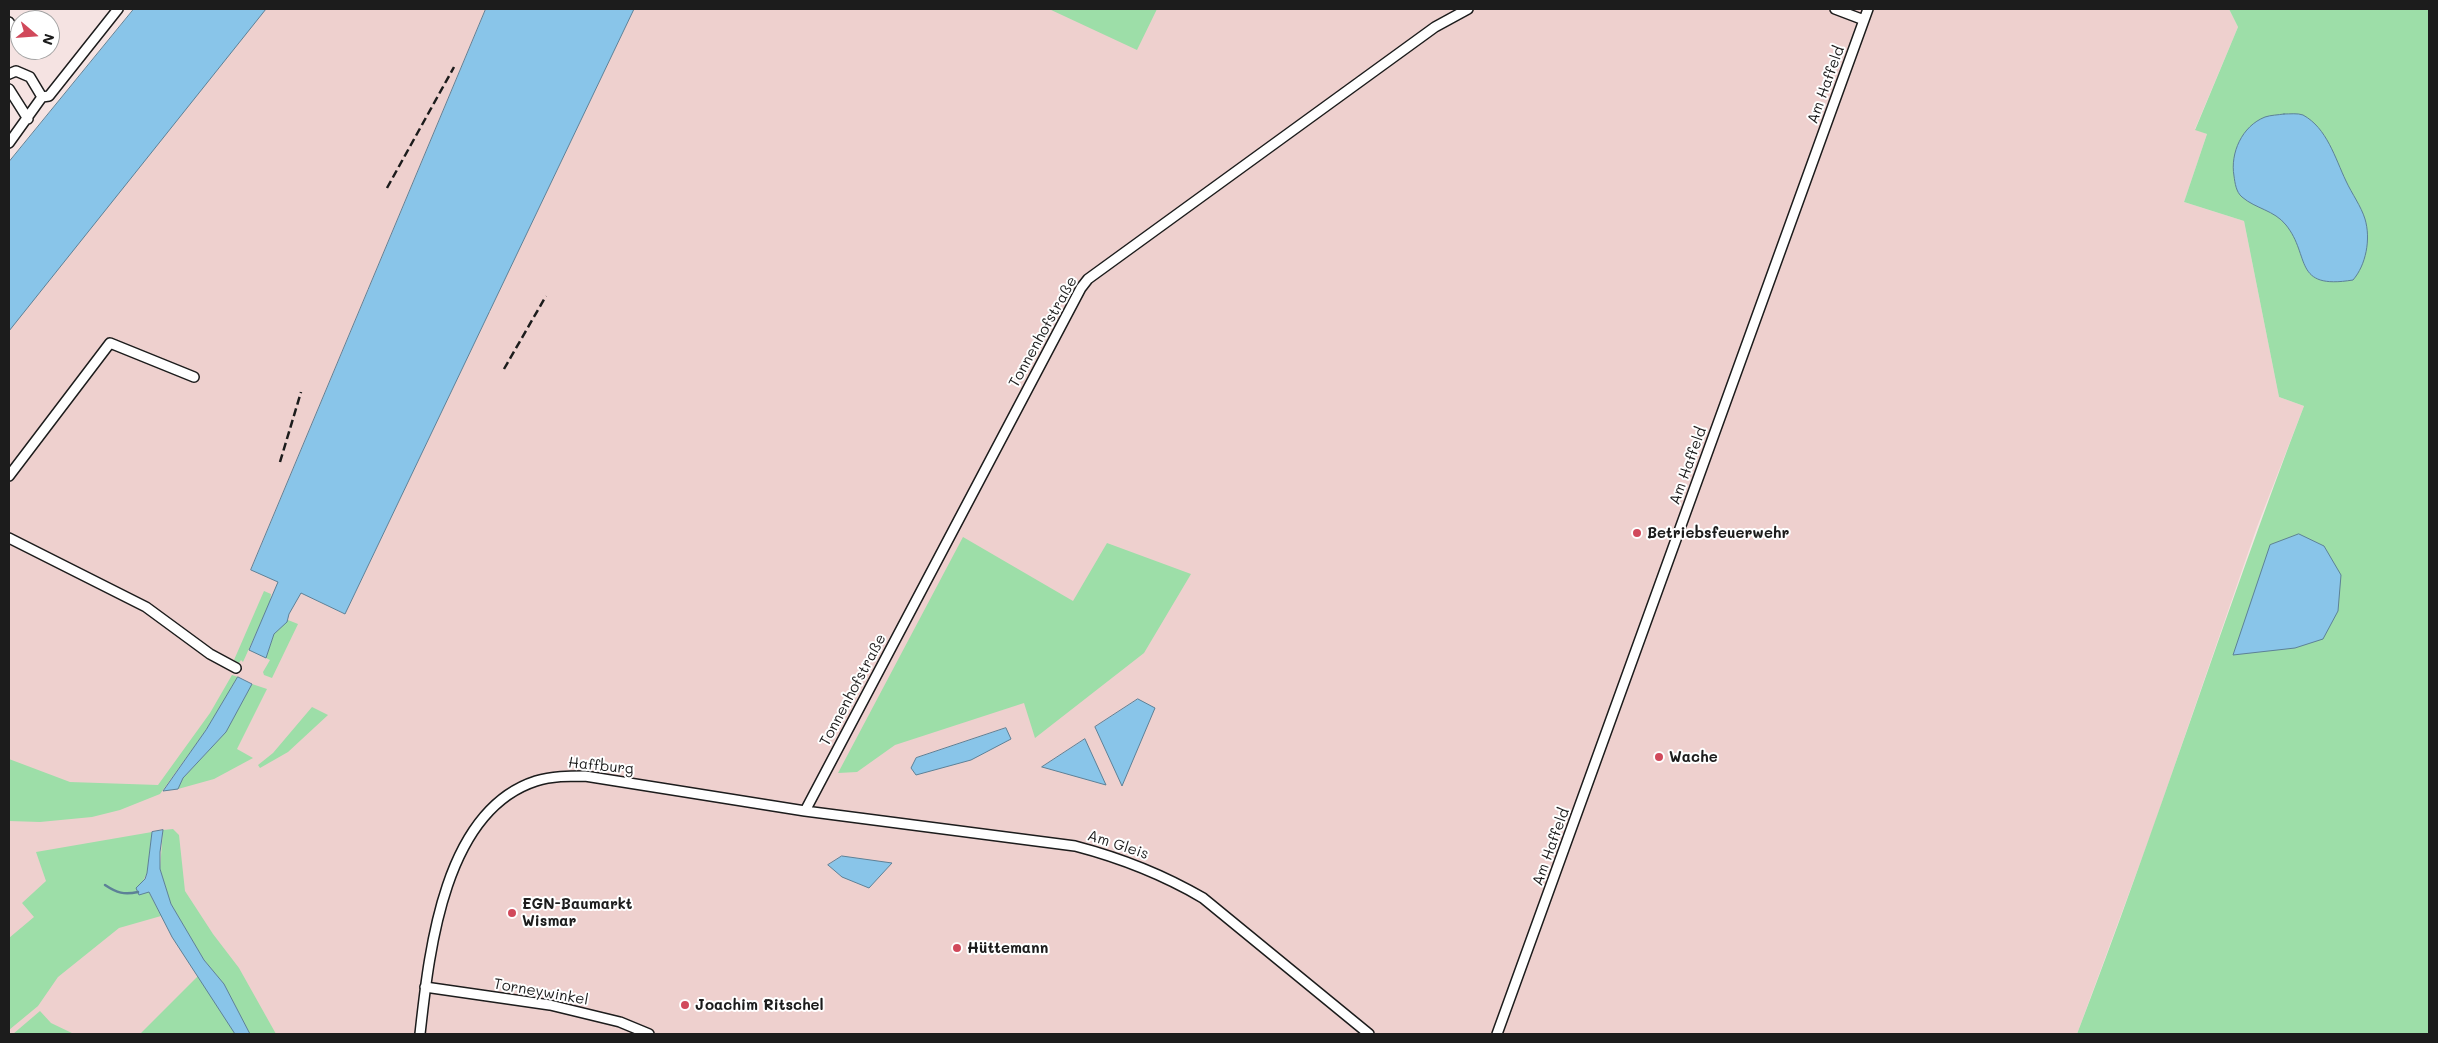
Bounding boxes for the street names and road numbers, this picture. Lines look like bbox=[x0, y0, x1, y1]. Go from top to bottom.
street label: Am Haffeld bbox=[1804, 44, 1848, 126]
street label: Tonnenhofstraße bbox=[1005, 273, 1081, 391]
street label: Am Haffeld bbox=[1666, 425, 1710, 507]
street label: Tonnenhofstraße bbox=[816, 631, 890, 749]
street label: Haffburg bbox=[567, 754, 635, 778]
street label: Am Haffeld bbox=[1529, 806, 1573, 888]
street label: Am Gleis bbox=[1085, 827, 1151, 863]
street label: Torneywinkel bbox=[492, 975, 590, 1009]

